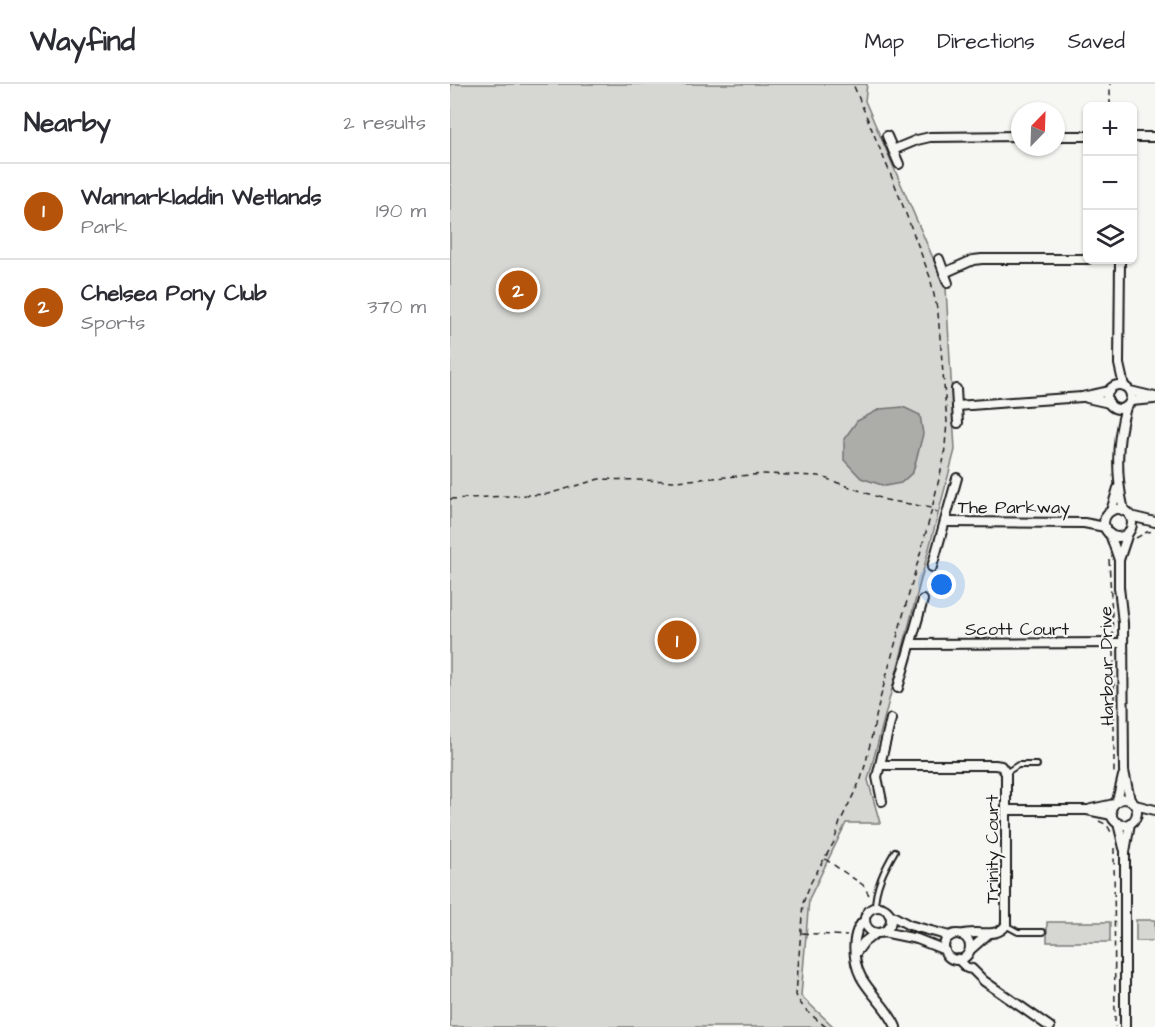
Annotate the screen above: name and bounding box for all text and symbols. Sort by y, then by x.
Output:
text: Wayfind [30,22,135,61]
text: Map [864,27,904,56]
text: Directions [937,27,1035,56]
text: Saved [1068,27,1125,56]
north arrow [1011,102,1065,156]
map controls [1083,102,1137,264]
button: + [1083,102,1137,156]
text: Nearby [24,105,111,141]
text: 2 results [343,109,426,137]
button: − [1083,156,1137,210]
text: Wannarkladdin Wetlands [81,182,322,213]
text: 1 [42,197,45,225]
text: 190 m [376,197,426,225]
button: layers [1083,210,1137,264]
text: Park [81,213,127,241]
pin: 2 [498,268,538,312]
text: Chelsea Pony Club [81,278,267,309]
text: 2 [38,293,49,321]
text: 370 m [367,293,426,321]
text: Sports [81,309,145,337]
street label: The Parkway [958,495,1070,521]
your location [927,570,956,599]
street label: Harbour Drive [1093,606,1121,726]
street label: Scott Court [965,617,1070,642]
pin: 1 [658,618,696,662]
street label: Trinity Court [980,794,1006,904]

